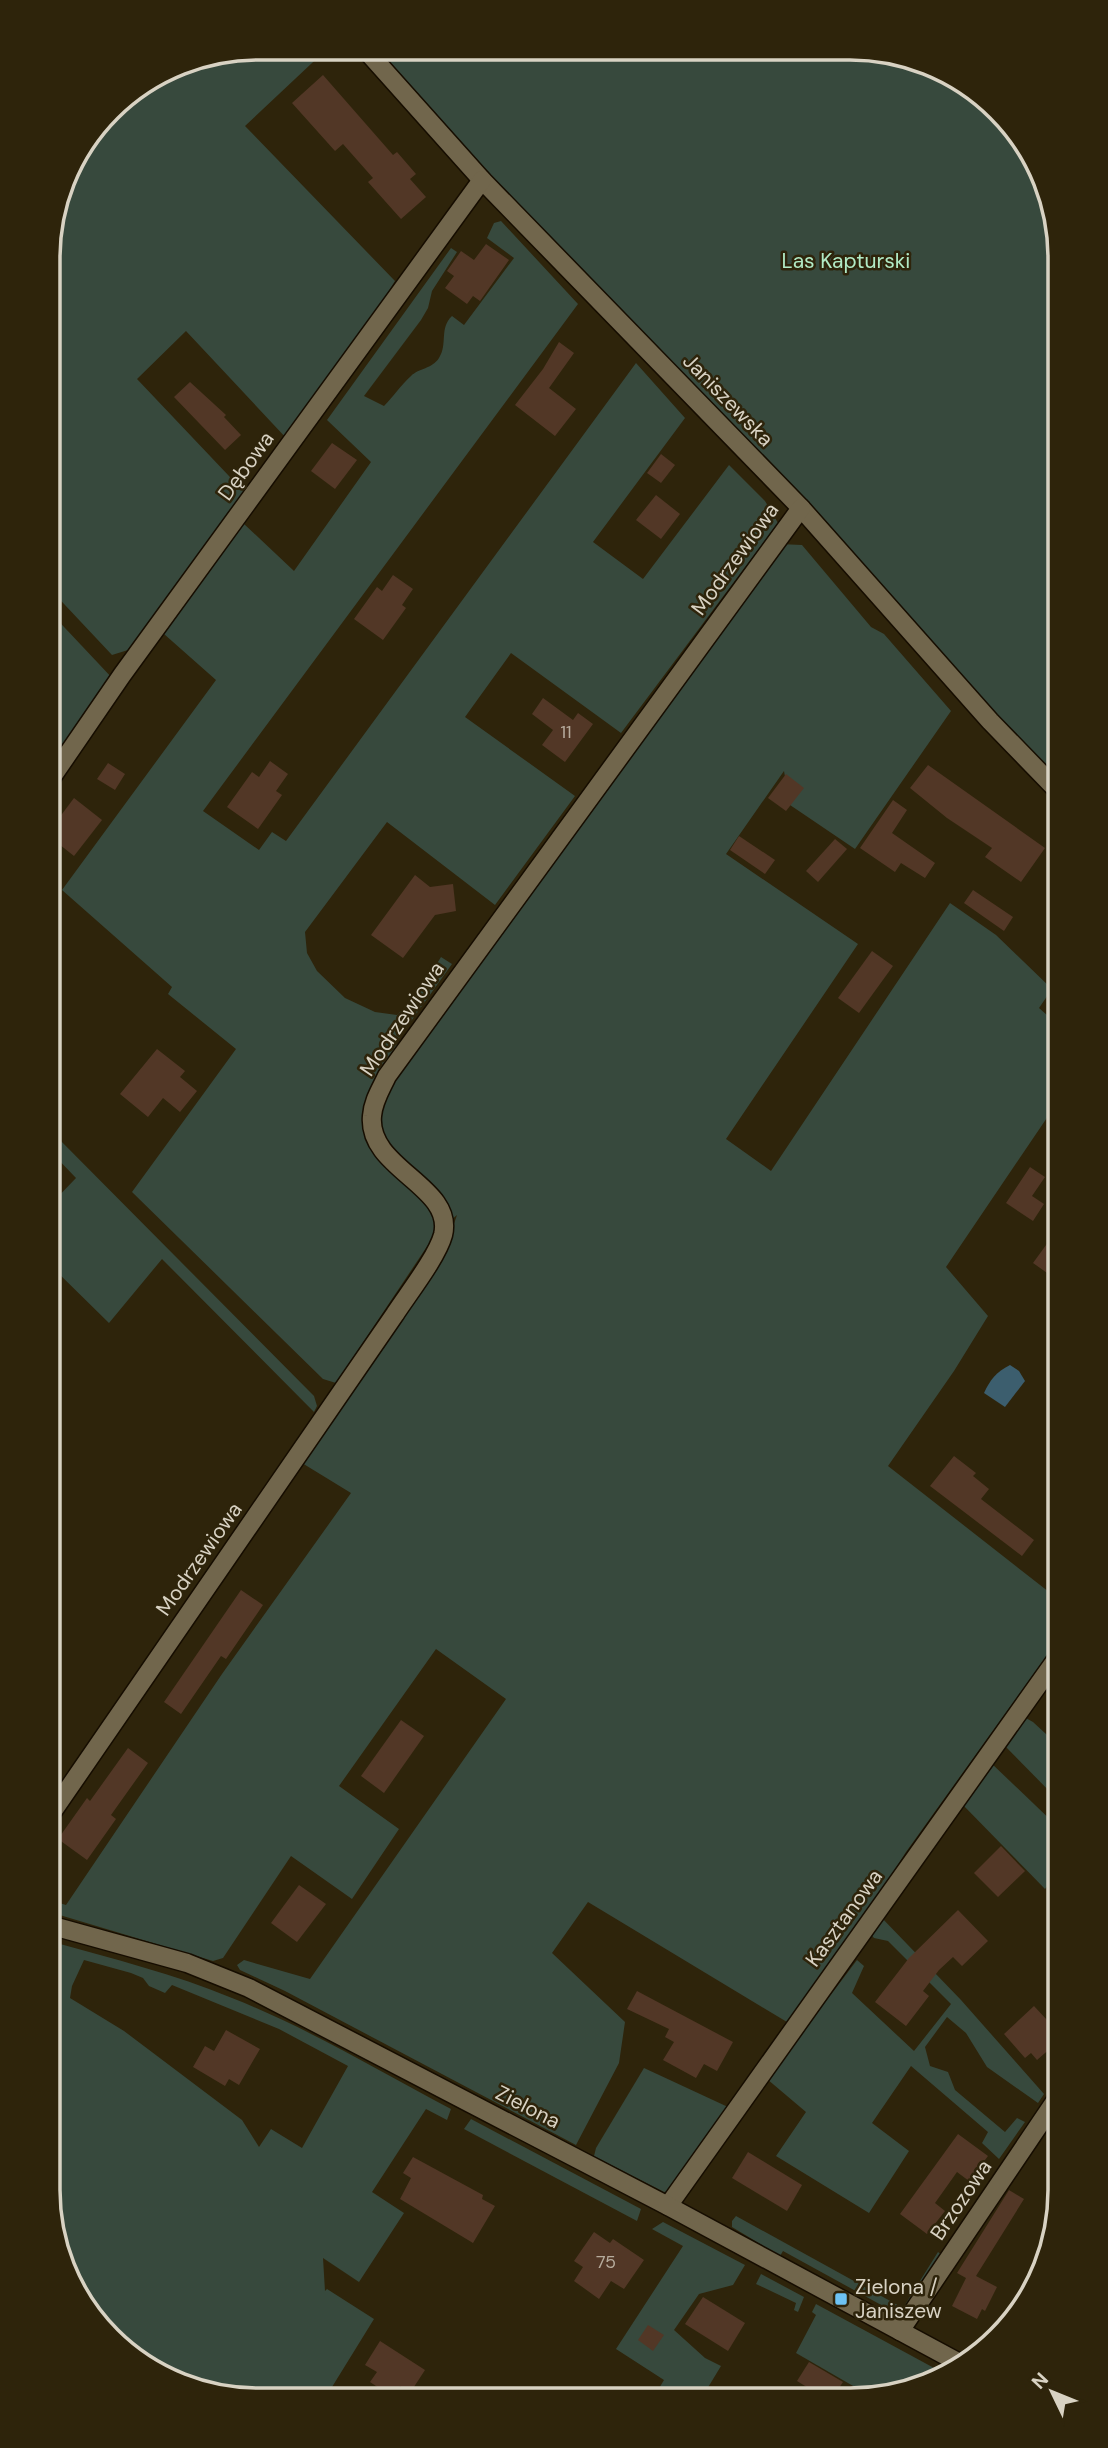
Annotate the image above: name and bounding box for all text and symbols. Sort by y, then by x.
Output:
park label: Las Kapturski [782,247,910,275]
street label: Janiszewska [677,347,779,453]
street label: Dębowa [212,426,280,506]
street label: Modrzewiowa [685,497,785,621]
house number: 11 [560,720,572,744]
street label: Modrzewiowa [353,956,451,1082]
street label: Modrzewiowa [150,1497,248,1621]
street label: Kasztanowa [799,1864,889,1972]
street label: Zielona [491,2079,565,2135]
street label: Brzozowa [924,2154,998,2246]
house number: 75 [596,2250,616,2274]
place label: Zielona / Janiszew [855,2273,942,2325]
marker: Zielona / Janiszew [833,2291,849,2307]
north arrow [1017,2357,1087,2427]
text: N [1026,2367,1054,2394]

